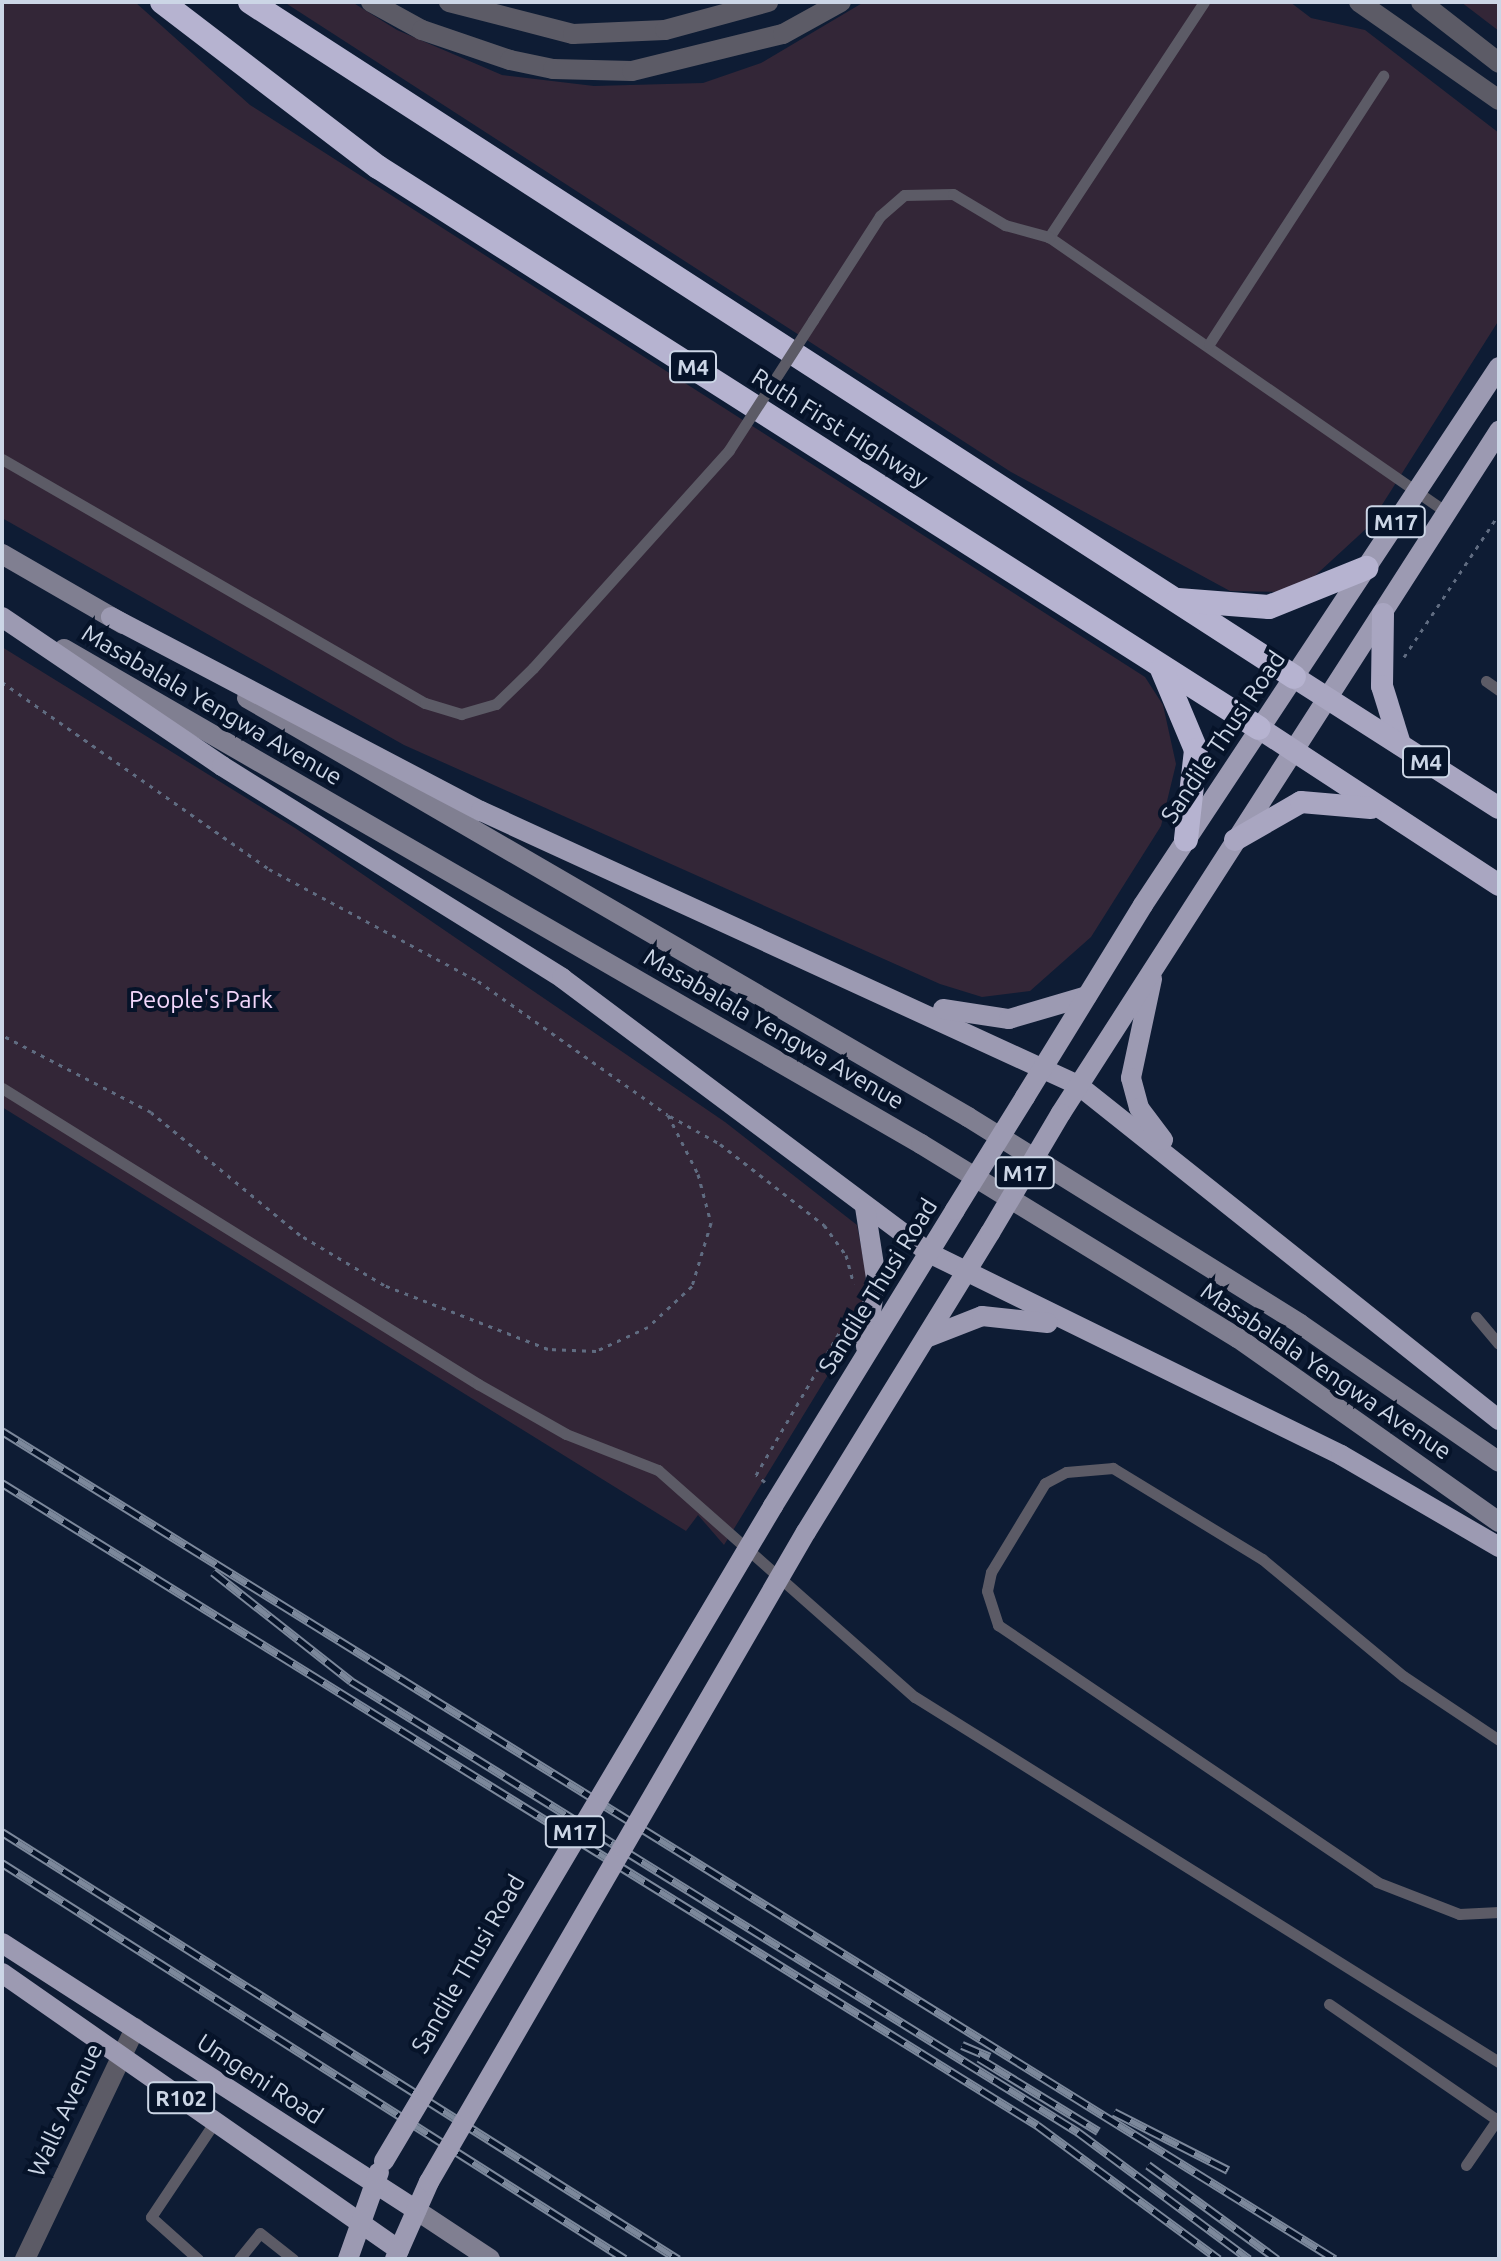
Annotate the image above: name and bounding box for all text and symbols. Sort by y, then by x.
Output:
road number: M4 [669,349,717,385]
street label: Ruth First Highway [746,362,934,494]
road number: M17 [1364,504,1428,540]
street label: Masabalala Yengwa Avenue [77,619,347,791]
street label: Sandile Thusi Road [1155,645,1291,829]
road number: M4 [1402,744,1450,780]
street label: Masabalala Yengwa Avenue [639,943,909,1115]
park label: People's Park [129,986,273,1014]
road number: M17 [993,1155,1057,1191]
street label: Sandile Thusi Road [812,1193,944,1379]
street label: Masabalala Yengwa Avenue [1195,1276,1457,1466]
road number: M17 [543,1814,607,1850]
street label: Sandile Thusi Road [405,1870,531,2058]
street label: Umgeni Road [192,2028,328,2130]
street label: Walls Avenue [22,2039,108,2181]
road number: R102 [147,2080,215,2116]

